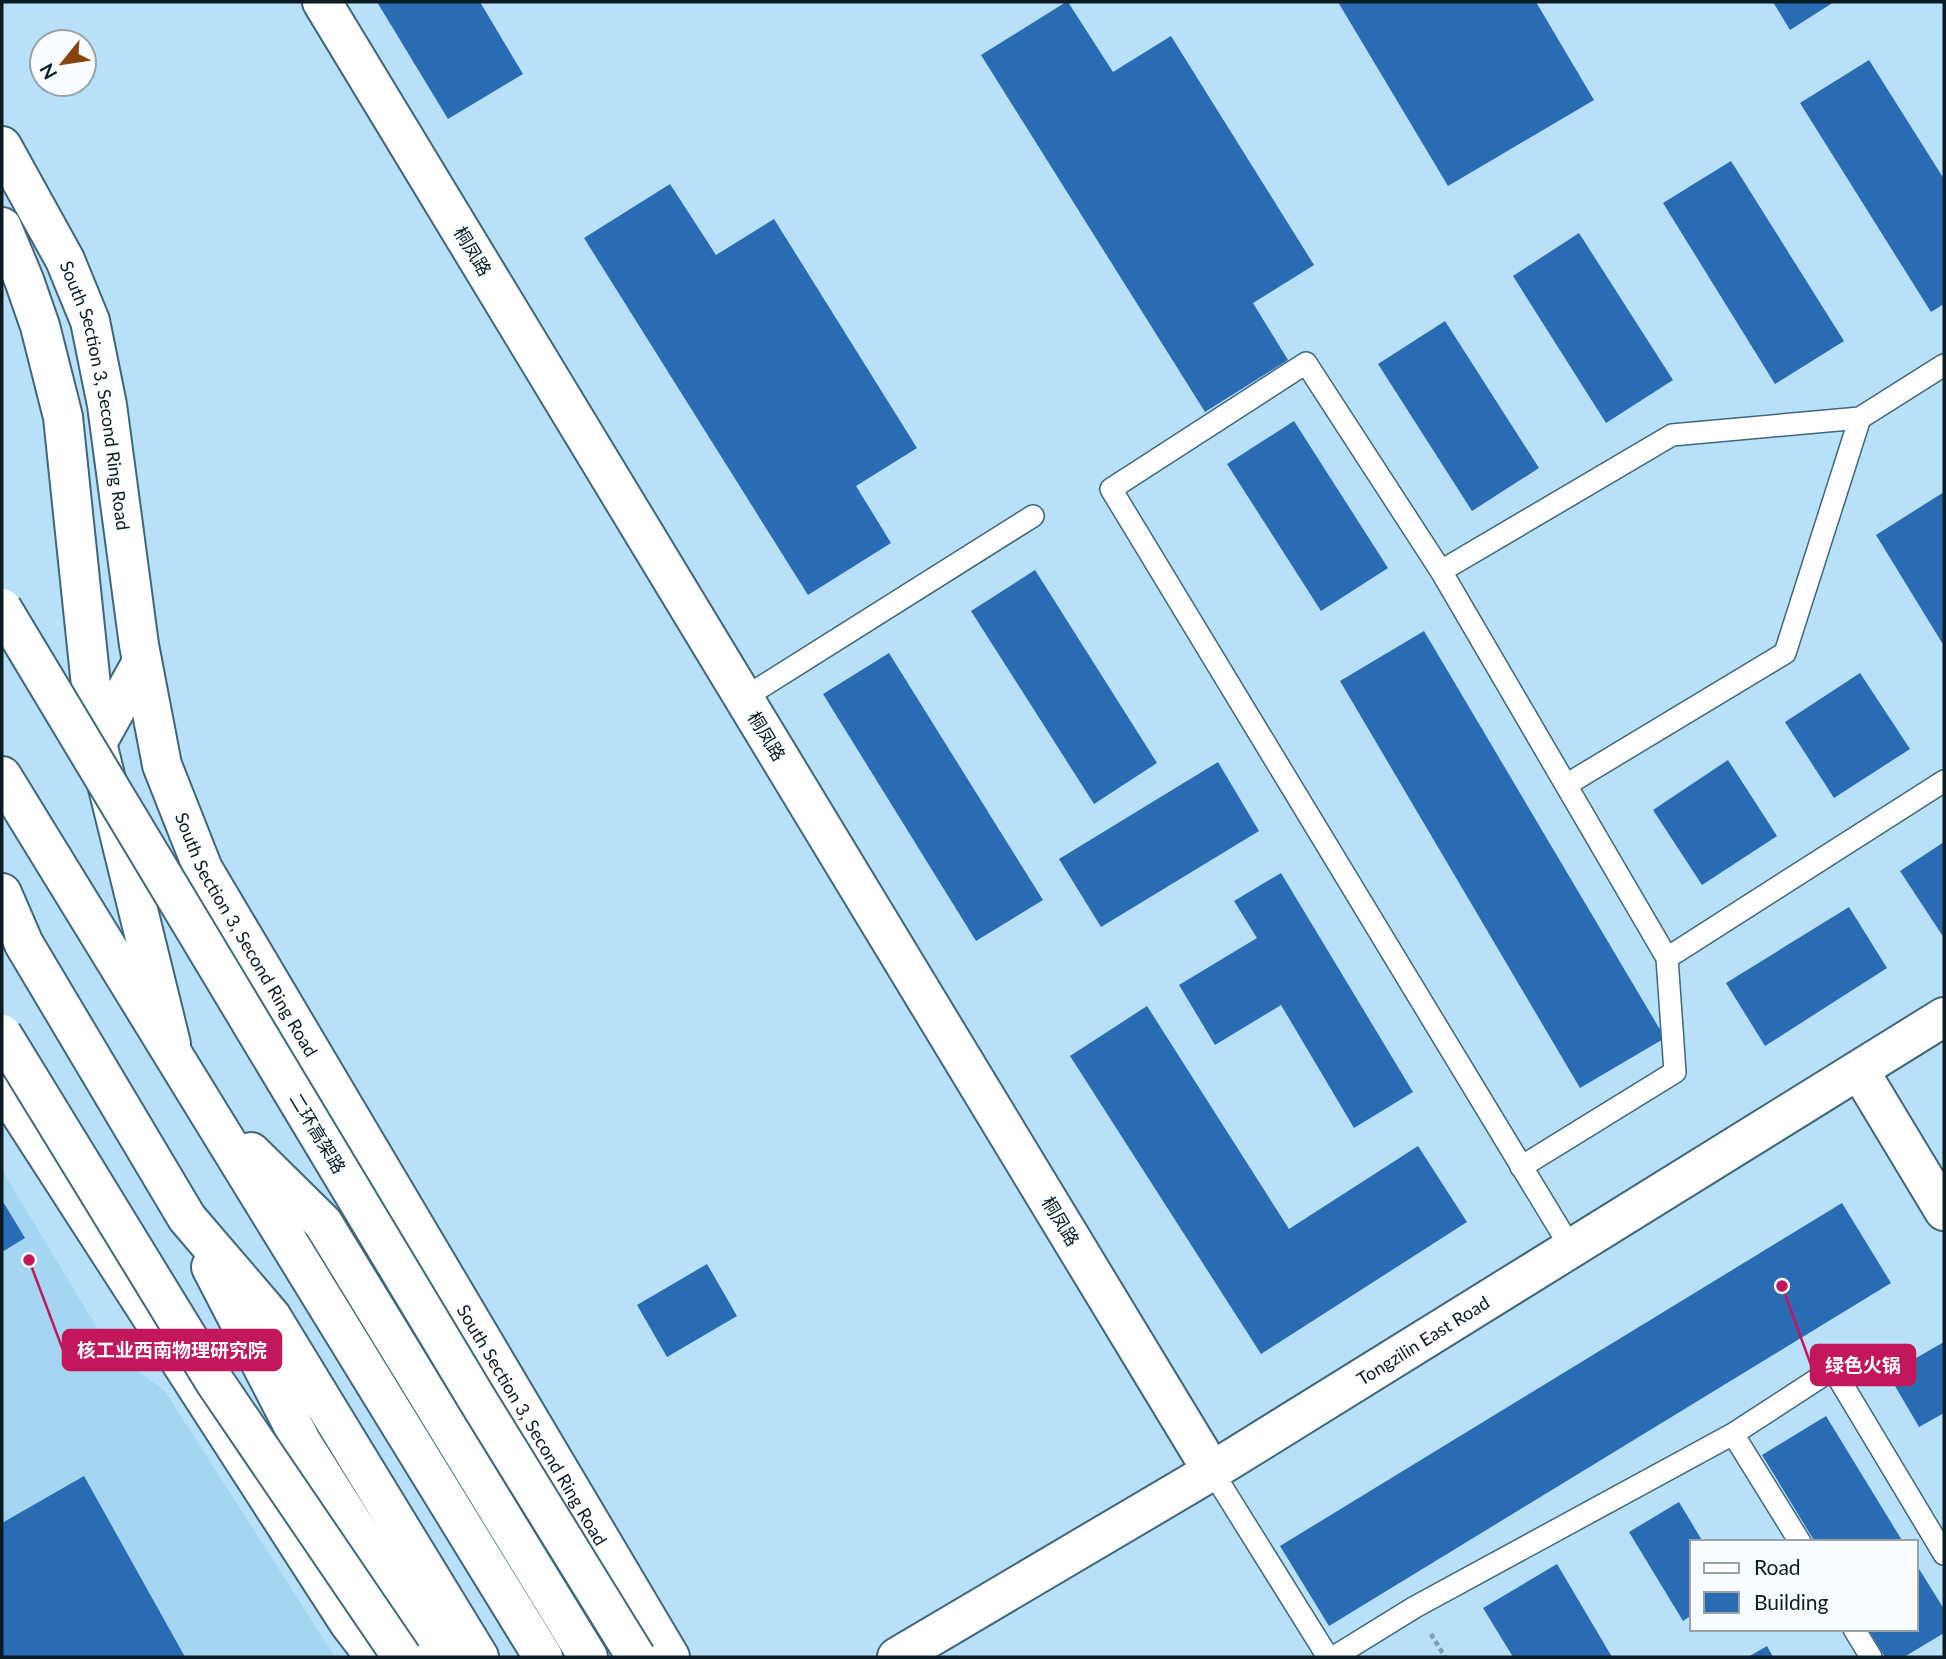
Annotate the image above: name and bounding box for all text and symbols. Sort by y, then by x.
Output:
north arrow [28,28,98,98]
text: N [34,60,61,84]
street label: 桐凤路 [450,222,496,280]
street label: South Section 3, Second Ring Road [55,257,135,532]
street label: 桐凤路 [744,707,790,765]
street label: South Section 3, Second Ring Road [171,809,323,1061]
street label: 二环高架路 [285,1089,351,1177]
street label: 桐凤路 [1038,1192,1084,1250]
street label: Tongzilin East Road [1353,1291,1493,1390]
street label: South Section 3, Second Ring Road [452,1300,612,1549]
callout: 核工业西南物理研究院 [63,1330,281,1370]
text: 核工业西南物理研究院 [77,1338,267,1361]
callout: 绿色火锅 [1811,1345,1915,1385]
text: 绿色火锅 [1825,1353,1901,1376]
legend [1690,1540,1918,1631]
text: Road [1754,1554,1801,1579]
text: Building [1754,1589,1829,1614]

